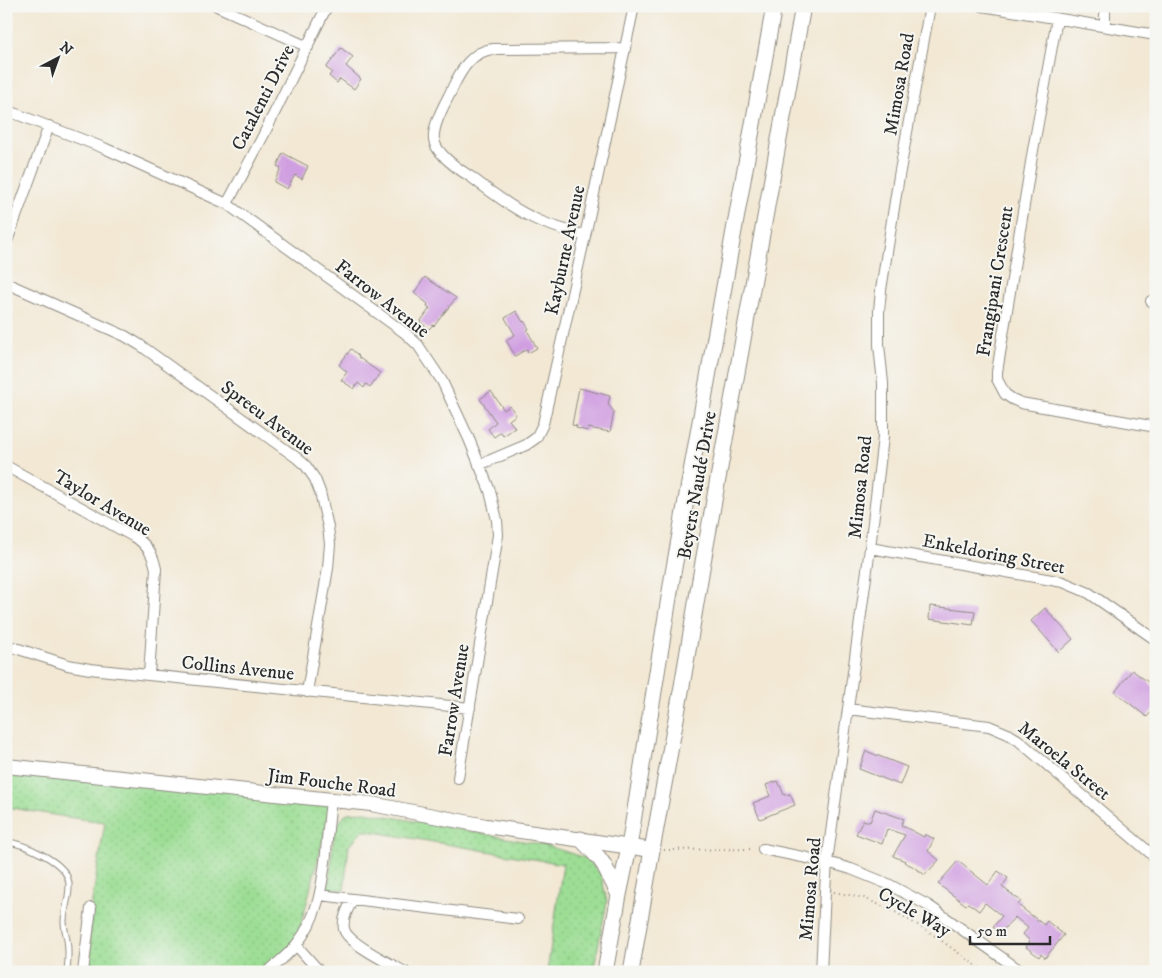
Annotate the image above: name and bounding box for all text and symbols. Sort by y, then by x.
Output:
street label: Mimosa Road [879,31,920,137]
north arrow [32,32,82,82]
text: N [56,38,76,60]
street label: Catalenti Drive [227,41,300,154]
street label: Kayburne Avenue [540,183,590,317]
street label: Frangipani Crescent [972,204,1019,358]
street label: Farrow Avenue [330,255,434,343]
street label: Spreeu Avenue [216,376,318,461]
street label: Beyers Naudé Drive [673,409,722,561]
street label: Mimosa Road [844,434,877,540]
street label: Taylor Avenue [49,465,155,542]
street label: Enkeldoring Street [920,529,1067,580]
street label: Farrow Avenue [434,642,475,758]
street label: Collins Avenue [180,651,295,686]
street label: Maroela Street [1013,717,1115,805]
street label: Jim Fouche Road [264,764,398,803]
street label: Mimosa Road [795,836,827,942]
street label: Cycle Way [874,882,956,943]
scale bar [970,913,1050,945]
text: 50 m [977,922,1007,941]

